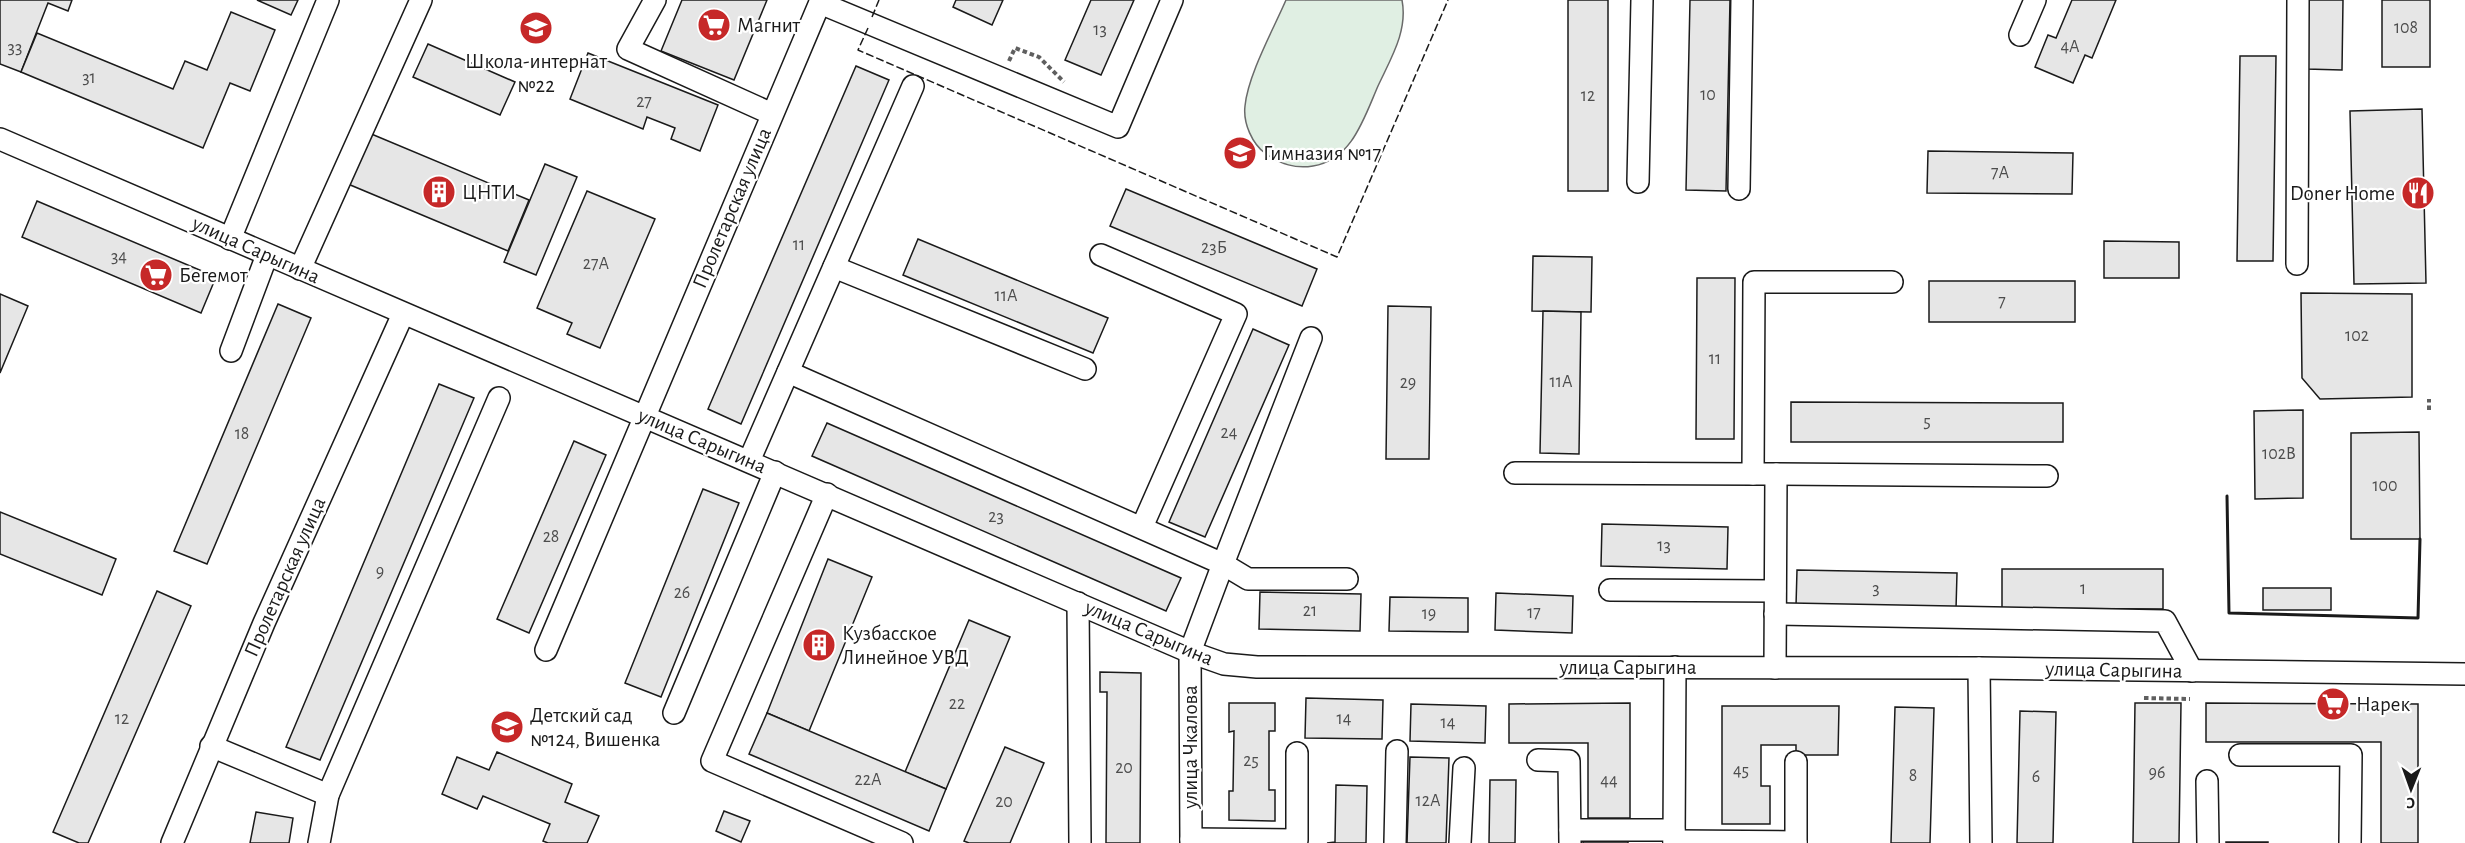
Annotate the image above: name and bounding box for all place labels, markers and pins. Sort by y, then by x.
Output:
supermarket icon: Магнит [696,7,732,43]
school or university icon: Школа-интернат №22 [518,10,554,46]
place label: Магнит [737,15,801,36]
place label: Школа-интернат №22 [465,51,607,96]
school or university icon: Гимназия №17 [1222,135,1258,171]
place label: Гимназия №17 [1263,143,1382,164]
building icon: ЦНТИ [421,174,457,210]
restaurant icon: Doner Home [2400,175,2436,211]
place label: ЦНТИ [462,182,516,203]
place label: Doner Home [2290,183,2395,204]
supermarket icon: Бегемот [138,257,174,293]
place label: Бегемот [179,265,248,286]
place label: Кузбасское Линейное УВД [842,623,969,668]
building icon: Кузбасское Линейное УВД [801,627,837,663]
supermarket icon: Нарек [2315,686,2351,722]
place label: Нарек [2356,694,2410,715]
place label: Детский сад №124, Вишенка [530,705,661,750]
school or university icon: Детский сад №124, Вишенка [489,709,525,745]

